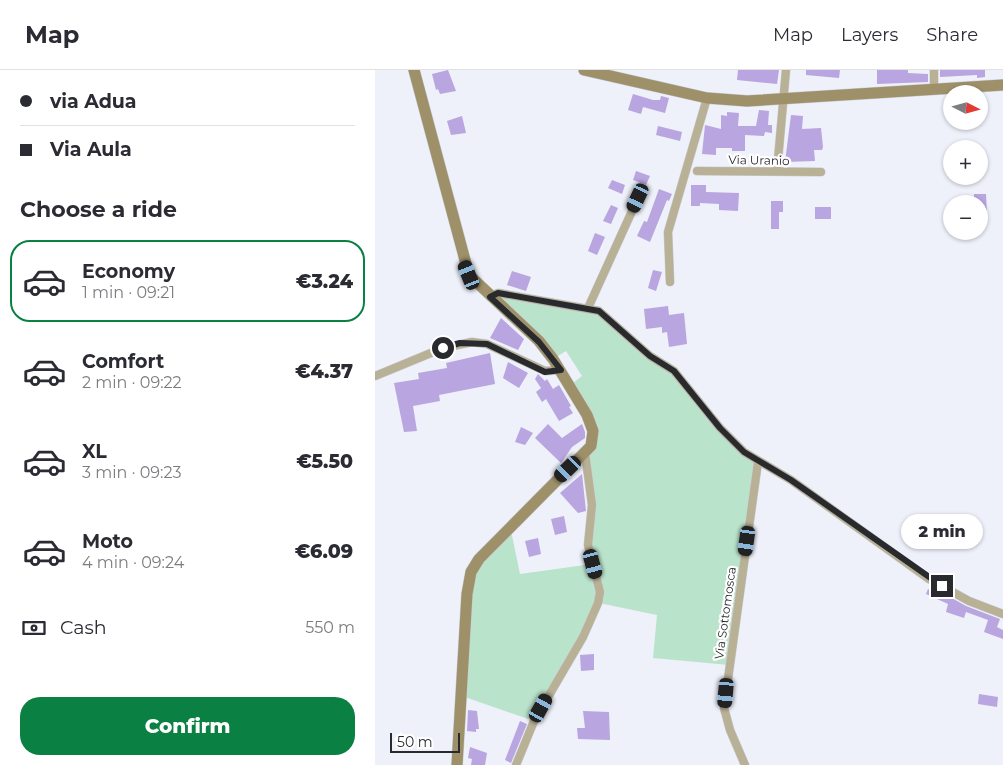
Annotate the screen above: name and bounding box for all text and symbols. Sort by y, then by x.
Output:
text: Map [25,20,79,49]
text: Map [773,24,813,46]
text: Layers [841,24,898,46]
text: Share [926,24,978,46]
north arrow [943,85,987,130]
map controls [943,85,988,240]
text: via Adua [50,90,137,113]
text: Via Aula [50,138,132,161]
button: + [943,140,988,185]
street label: Via Uranio [728,152,790,168]
car [624,181,651,215]
button: − [943,195,988,240]
text: Choose a ride [20,196,177,223]
car [456,258,481,292]
icon: car [22,259,67,304]
text: Economy [82,260,175,283]
text: €3.24 [296,270,353,293]
text: 1 min · 09:21 [82,283,175,302]
route start [432,337,454,359]
icon: car [22,349,67,394]
text: Comfort [82,350,164,373]
text: €4.37 [295,360,353,383]
text: 2 min · 09:22 [82,373,182,392]
icon: car [22,439,67,484]
text: XL [82,440,107,463]
text: €5.50 [296,450,353,473]
car [552,453,584,485]
text: 3 min · 09:23 [82,463,182,482]
callout: 2 min [901,514,983,548]
text: 2 min [918,522,966,541]
car [737,525,756,557]
icon: car [22,529,67,574]
text: Moto [82,530,133,553]
text: €6.09 [295,540,353,563]
car [581,548,604,580]
text: 4 min · 09:24 [82,553,184,572]
street label: Via Sottomosca [711,566,739,660]
route end [931,575,953,597]
icon: cash [20,614,48,642]
text: Cash [60,616,107,639]
text: 550 m [305,618,355,637]
car [717,677,734,709]
car [527,691,554,725]
button: Confirm [20,697,355,755]
scale bar [390,730,460,753]
text: 50 m [397,733,433,751]

